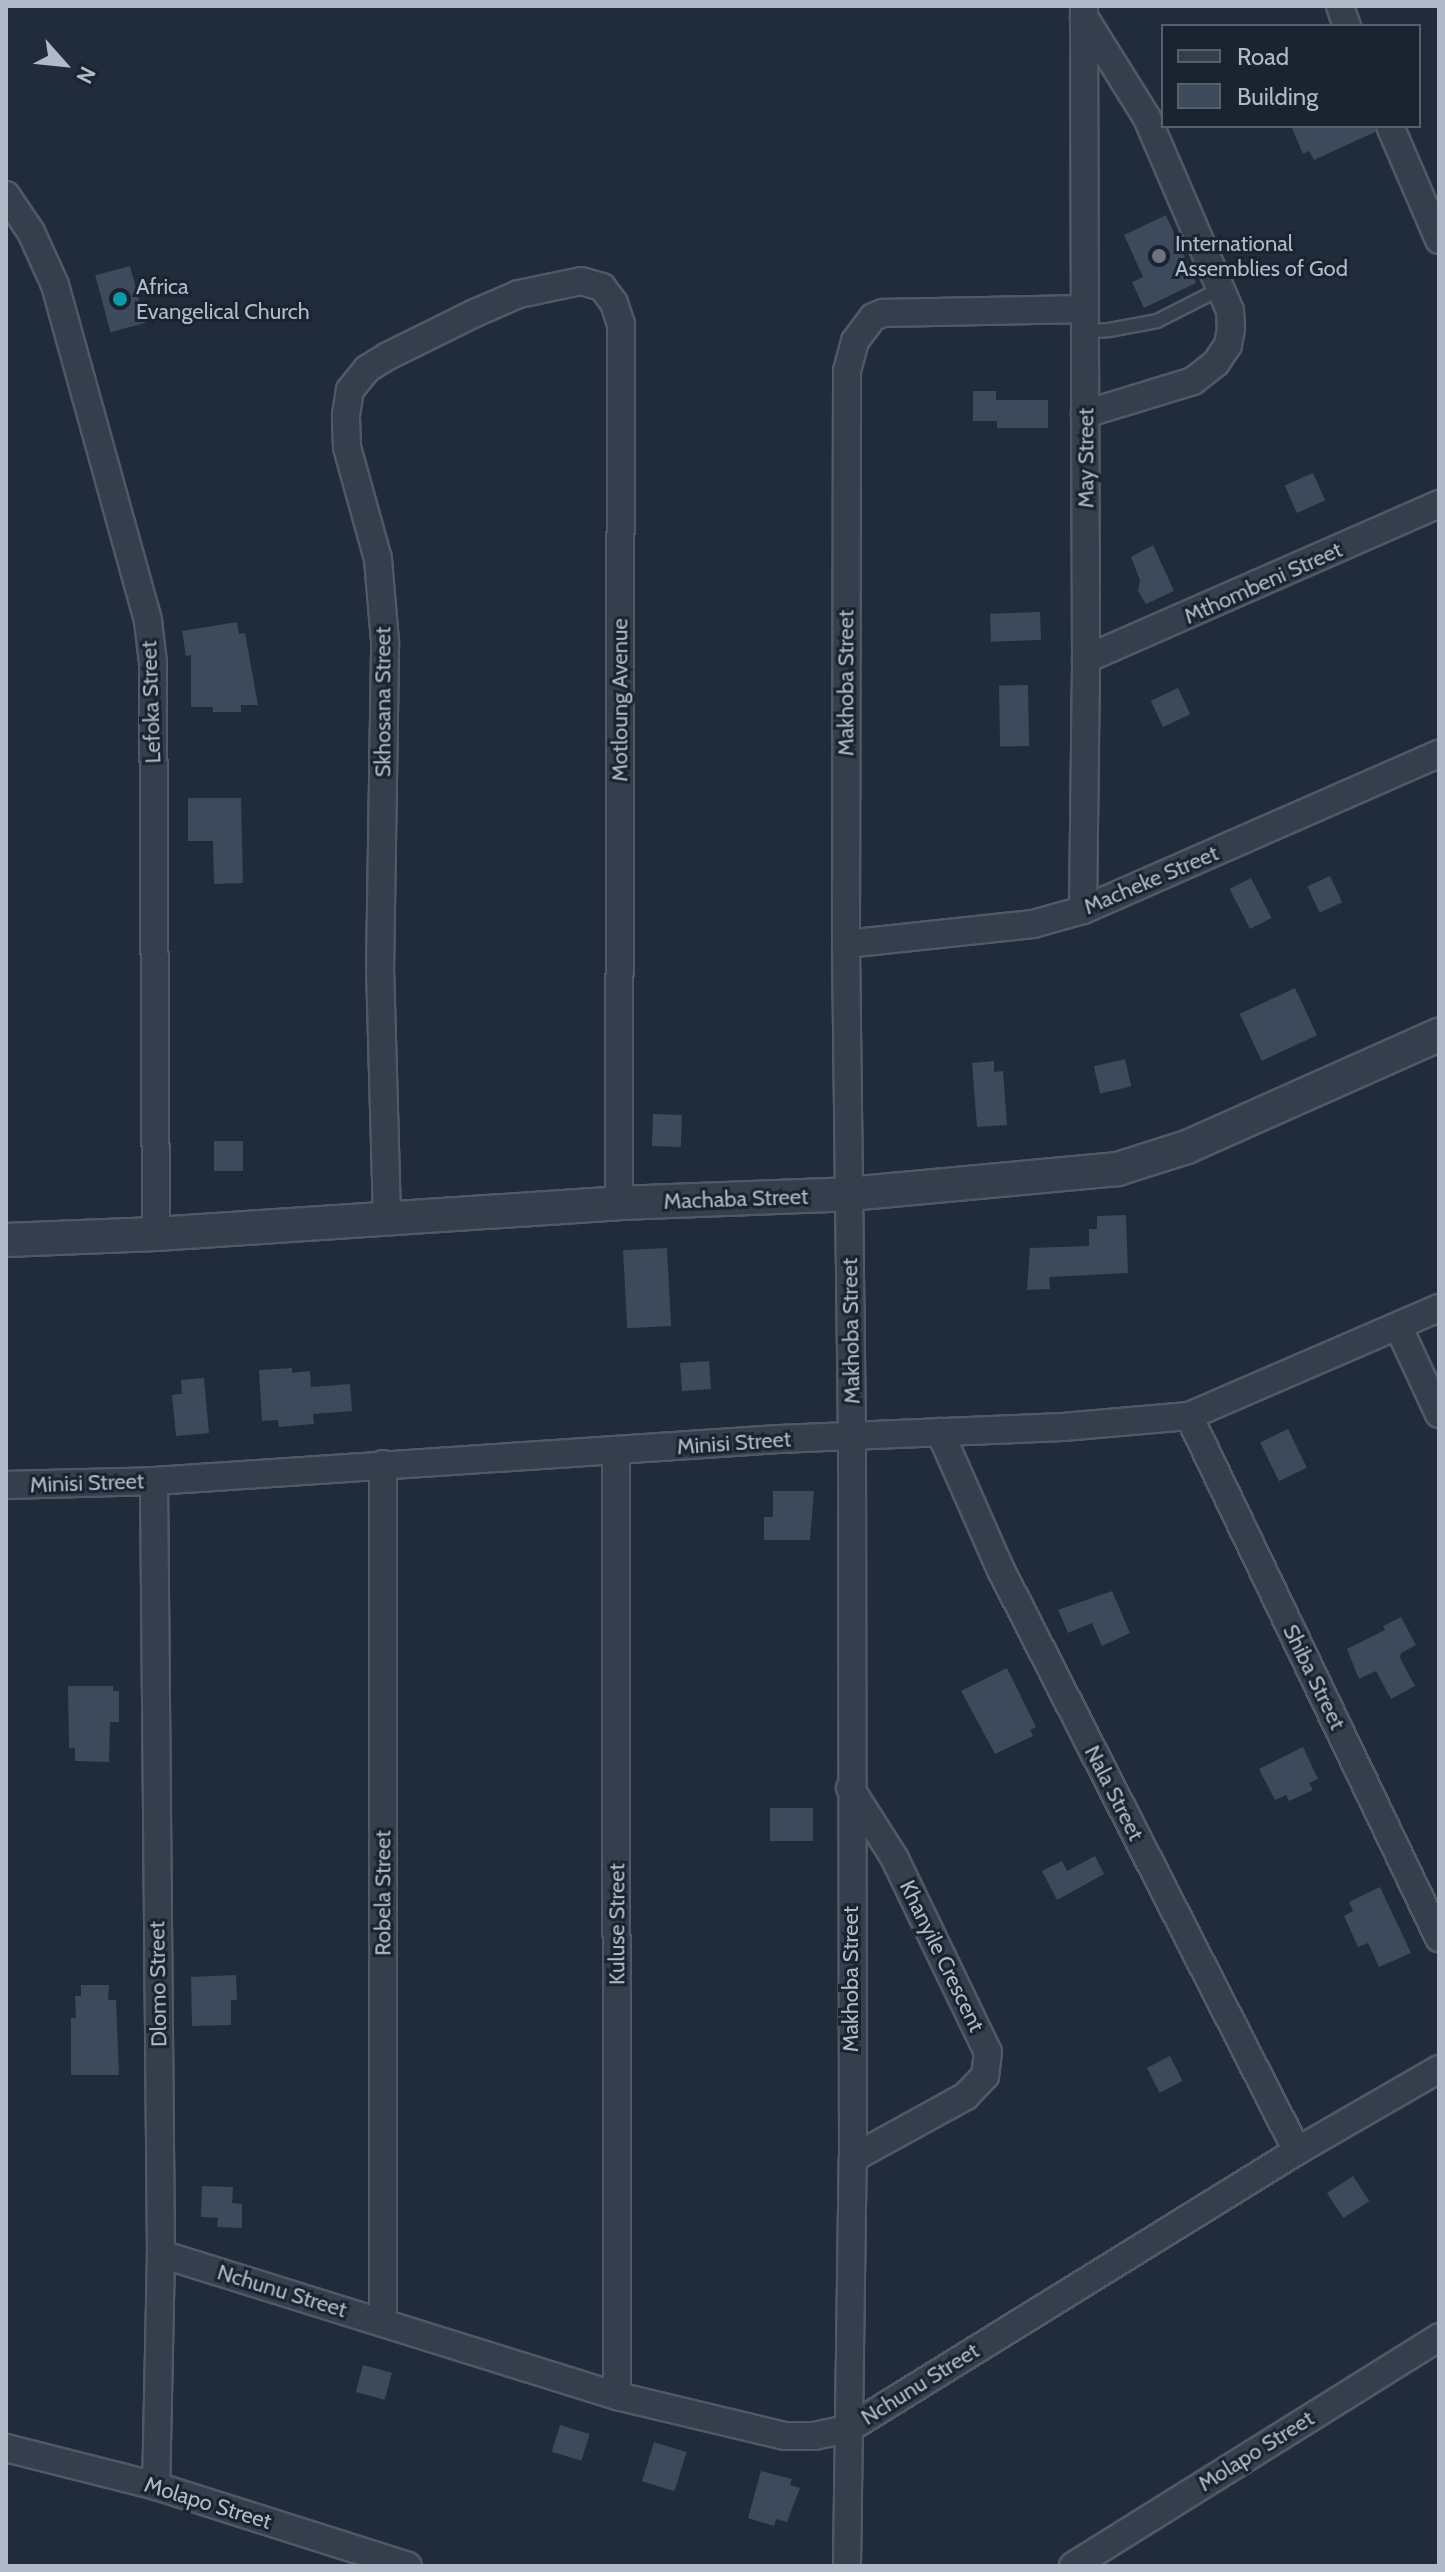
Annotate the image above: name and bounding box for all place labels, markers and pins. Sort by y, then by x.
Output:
place label: International Assemblies of God [1175,230,1348,282]
marker: International Assemblies of God [1150,247,1168,265]
place label: Africa Evangelical Church [136,273,310,324]
marker: Africa Evangelical Church [111,290,129,308]

